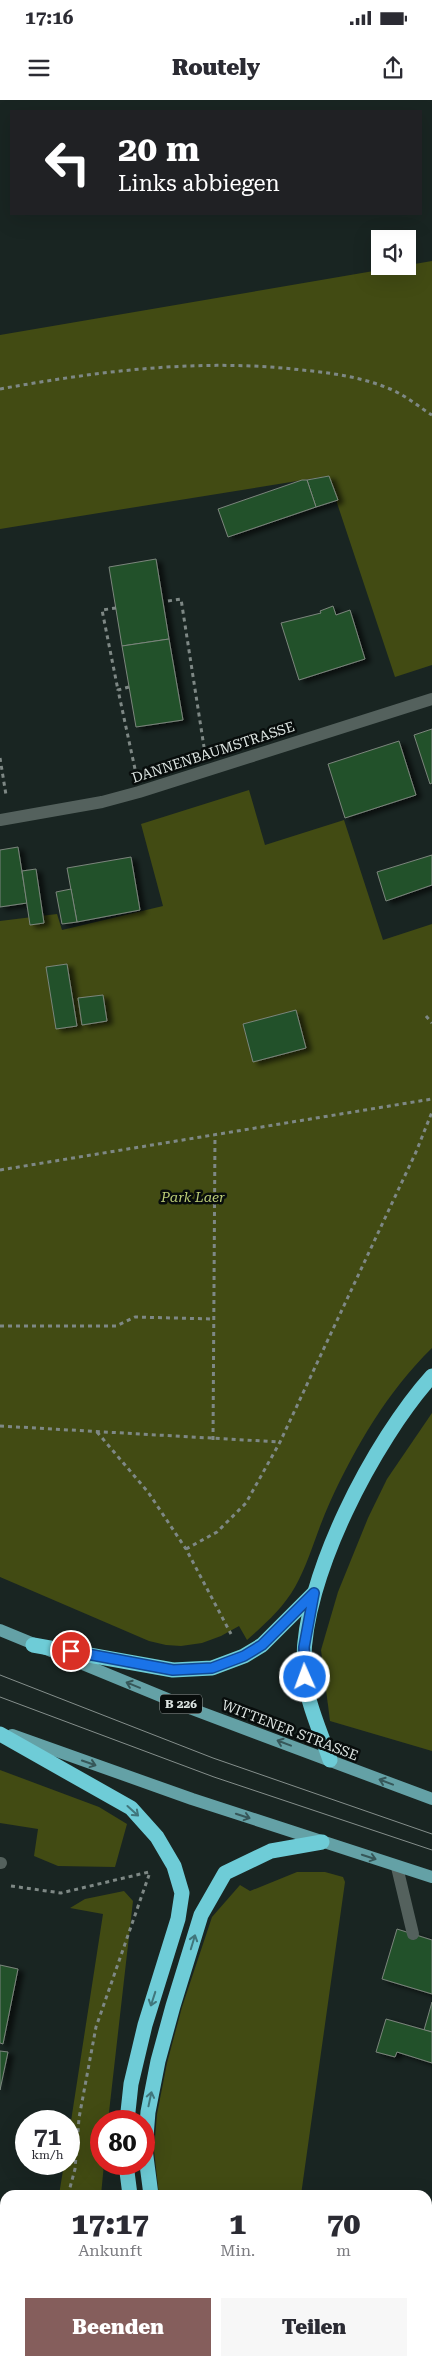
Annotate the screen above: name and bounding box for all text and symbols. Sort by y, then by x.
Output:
text: 17:16 [25,6,74,29]
icon: menu [25,54,53,82]
icon: share [379,54,407,82]
text: Routely [172,55,260,80]
text: 20 m [118,129,200,170]
icon: left [35,130,100,195]
text: Links abbiegen [118,171,280,196]
map controls [371,230,416,275]
button: sound [371,230,416,275]
street label: DANNENBAUMSTRASSE [130,718,296,786]
park label: Park Laer [160,1189,225,1205]
pin [50,1630,92,1672]
icon: arrive [57,1637,85,1665]
position arrow [278,1650,330,1702]
one-way arrow [125,1679,140,1688]
road number: B 226 [160,1695,202,1714]
street label: WITTENER STRASSE [220,1697,360,1763]
one-way arrow [277,1738,292,1747]
one-way arrow [81,1759,97,1768]
one-way arrow [379,1777,395,1786]
one-way arrow [126,1805,139,1816]
one-way arrow [235,1811,251,1821]
one-way arrow [360,1853,376,1863]
one-way arrow [188,1934,198,1950]
one-way arrow [148,1990,157,2006]
one-way arrow [146,2091,156,2107]
speed limit sign: 80 [90,2110,155,2175]
text: 71 [33,2122,62,2151]
text: km/h [31,2148,64,2162]
text: 17:17 [72,2206,149,2241]
text: 1 [229,2206,246,2241]
text: 70 [327,2206,360,2241]
text: Ankunft [78,2241,142,2260]
text: Min. [220,2241,255,2260]
text: m [336,2241,351,2260]
button: Beenden [25,2298,211,2356]
button: Teilen [221,2298,407,2356]

